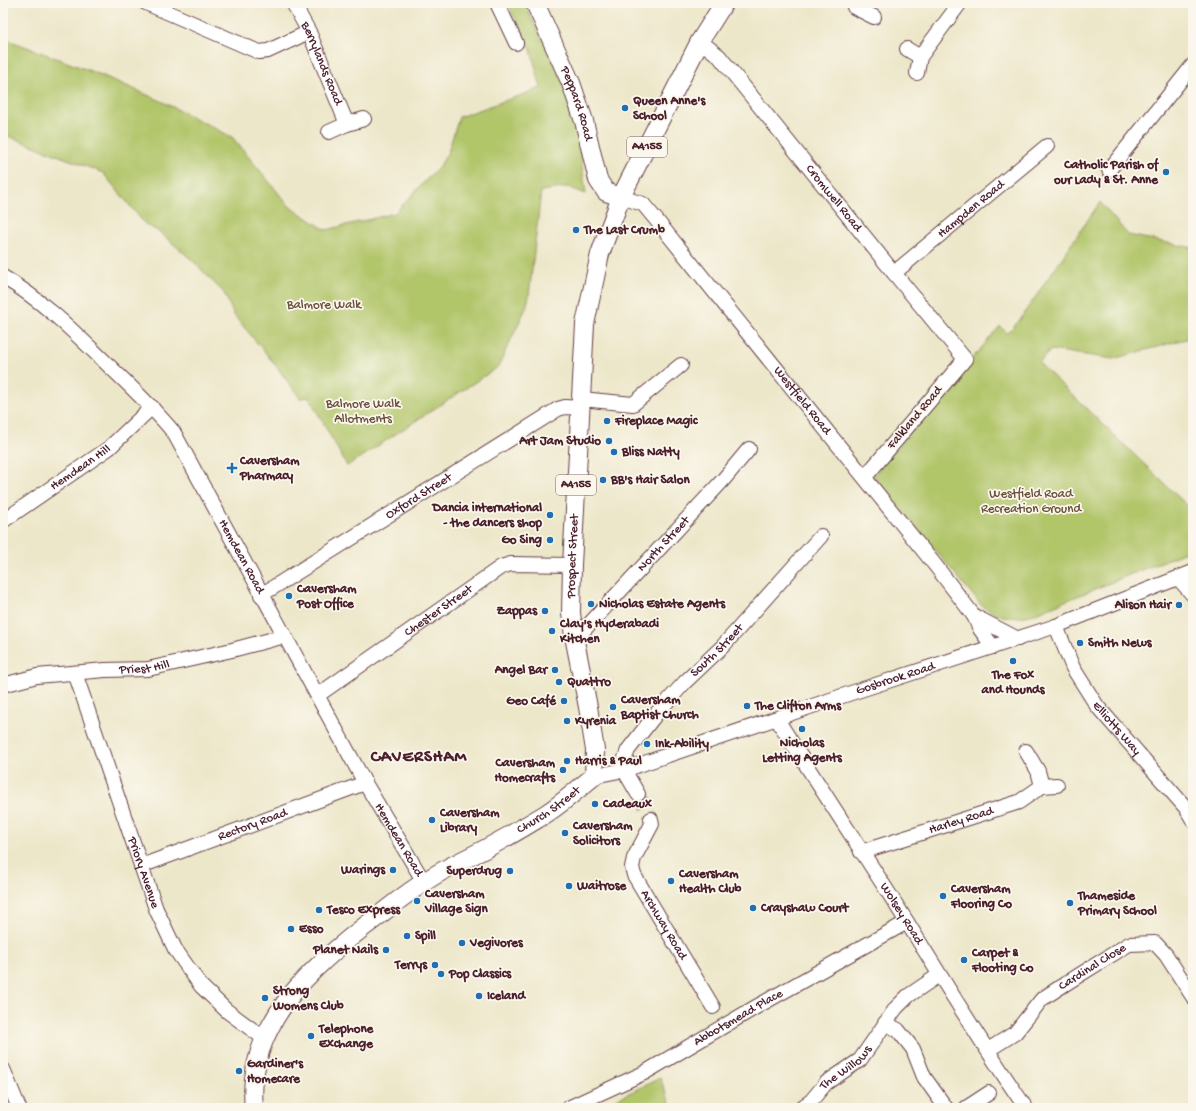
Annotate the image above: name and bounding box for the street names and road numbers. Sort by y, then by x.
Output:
street label: Berrylands Road [297,18,346,109]
street label: Peppard Road [557,63,596,143]
road number: A4155 [627,137,667,157]
street label: Cromwell Road [802,162,866,236]
street label: Hampden Road [934,176,1008,241]
street label: Westfield Road [770,363,835,439]
street label: Falkland Road [884,382,947,453]
street label: Hemdean Hill [47,442,114,494]
street label: Oxford Street [383,469,456,523]
road number: A4155 [556,475,596,495]
street label: Prospect Street [564,512,582,599]
street label: North Street [634,512,694,575]
street label: Hemdean Road [215,517,268,598]
street label: Chester Street [401,581,477,640]
street label: South Street [687,620,748,680]
street label: Priest Hill [118,657,171,677]
street label: Gosbrook Road [854,658,938,698]
street label: Elliotts Way [1089,698,1145,759]
street label: Church Street [514,782,585,837]
street label: Hemdean Road [371,800,427,880]
street label: Harley Road [927,803,997,838]
street label: Rectory Road [216,805,290,844]
street label: Priory Avenue [124,834,163,911]
street label: Wolsey Road [877,880,927,948]
street label: Archway Road [637,887,691,964]
street label: Cardinal Close [1056,940,1129,994]
street label: Abbotsmead Place [691,986,786,1049]
street label: The Willows [816,1042,876,1093]

